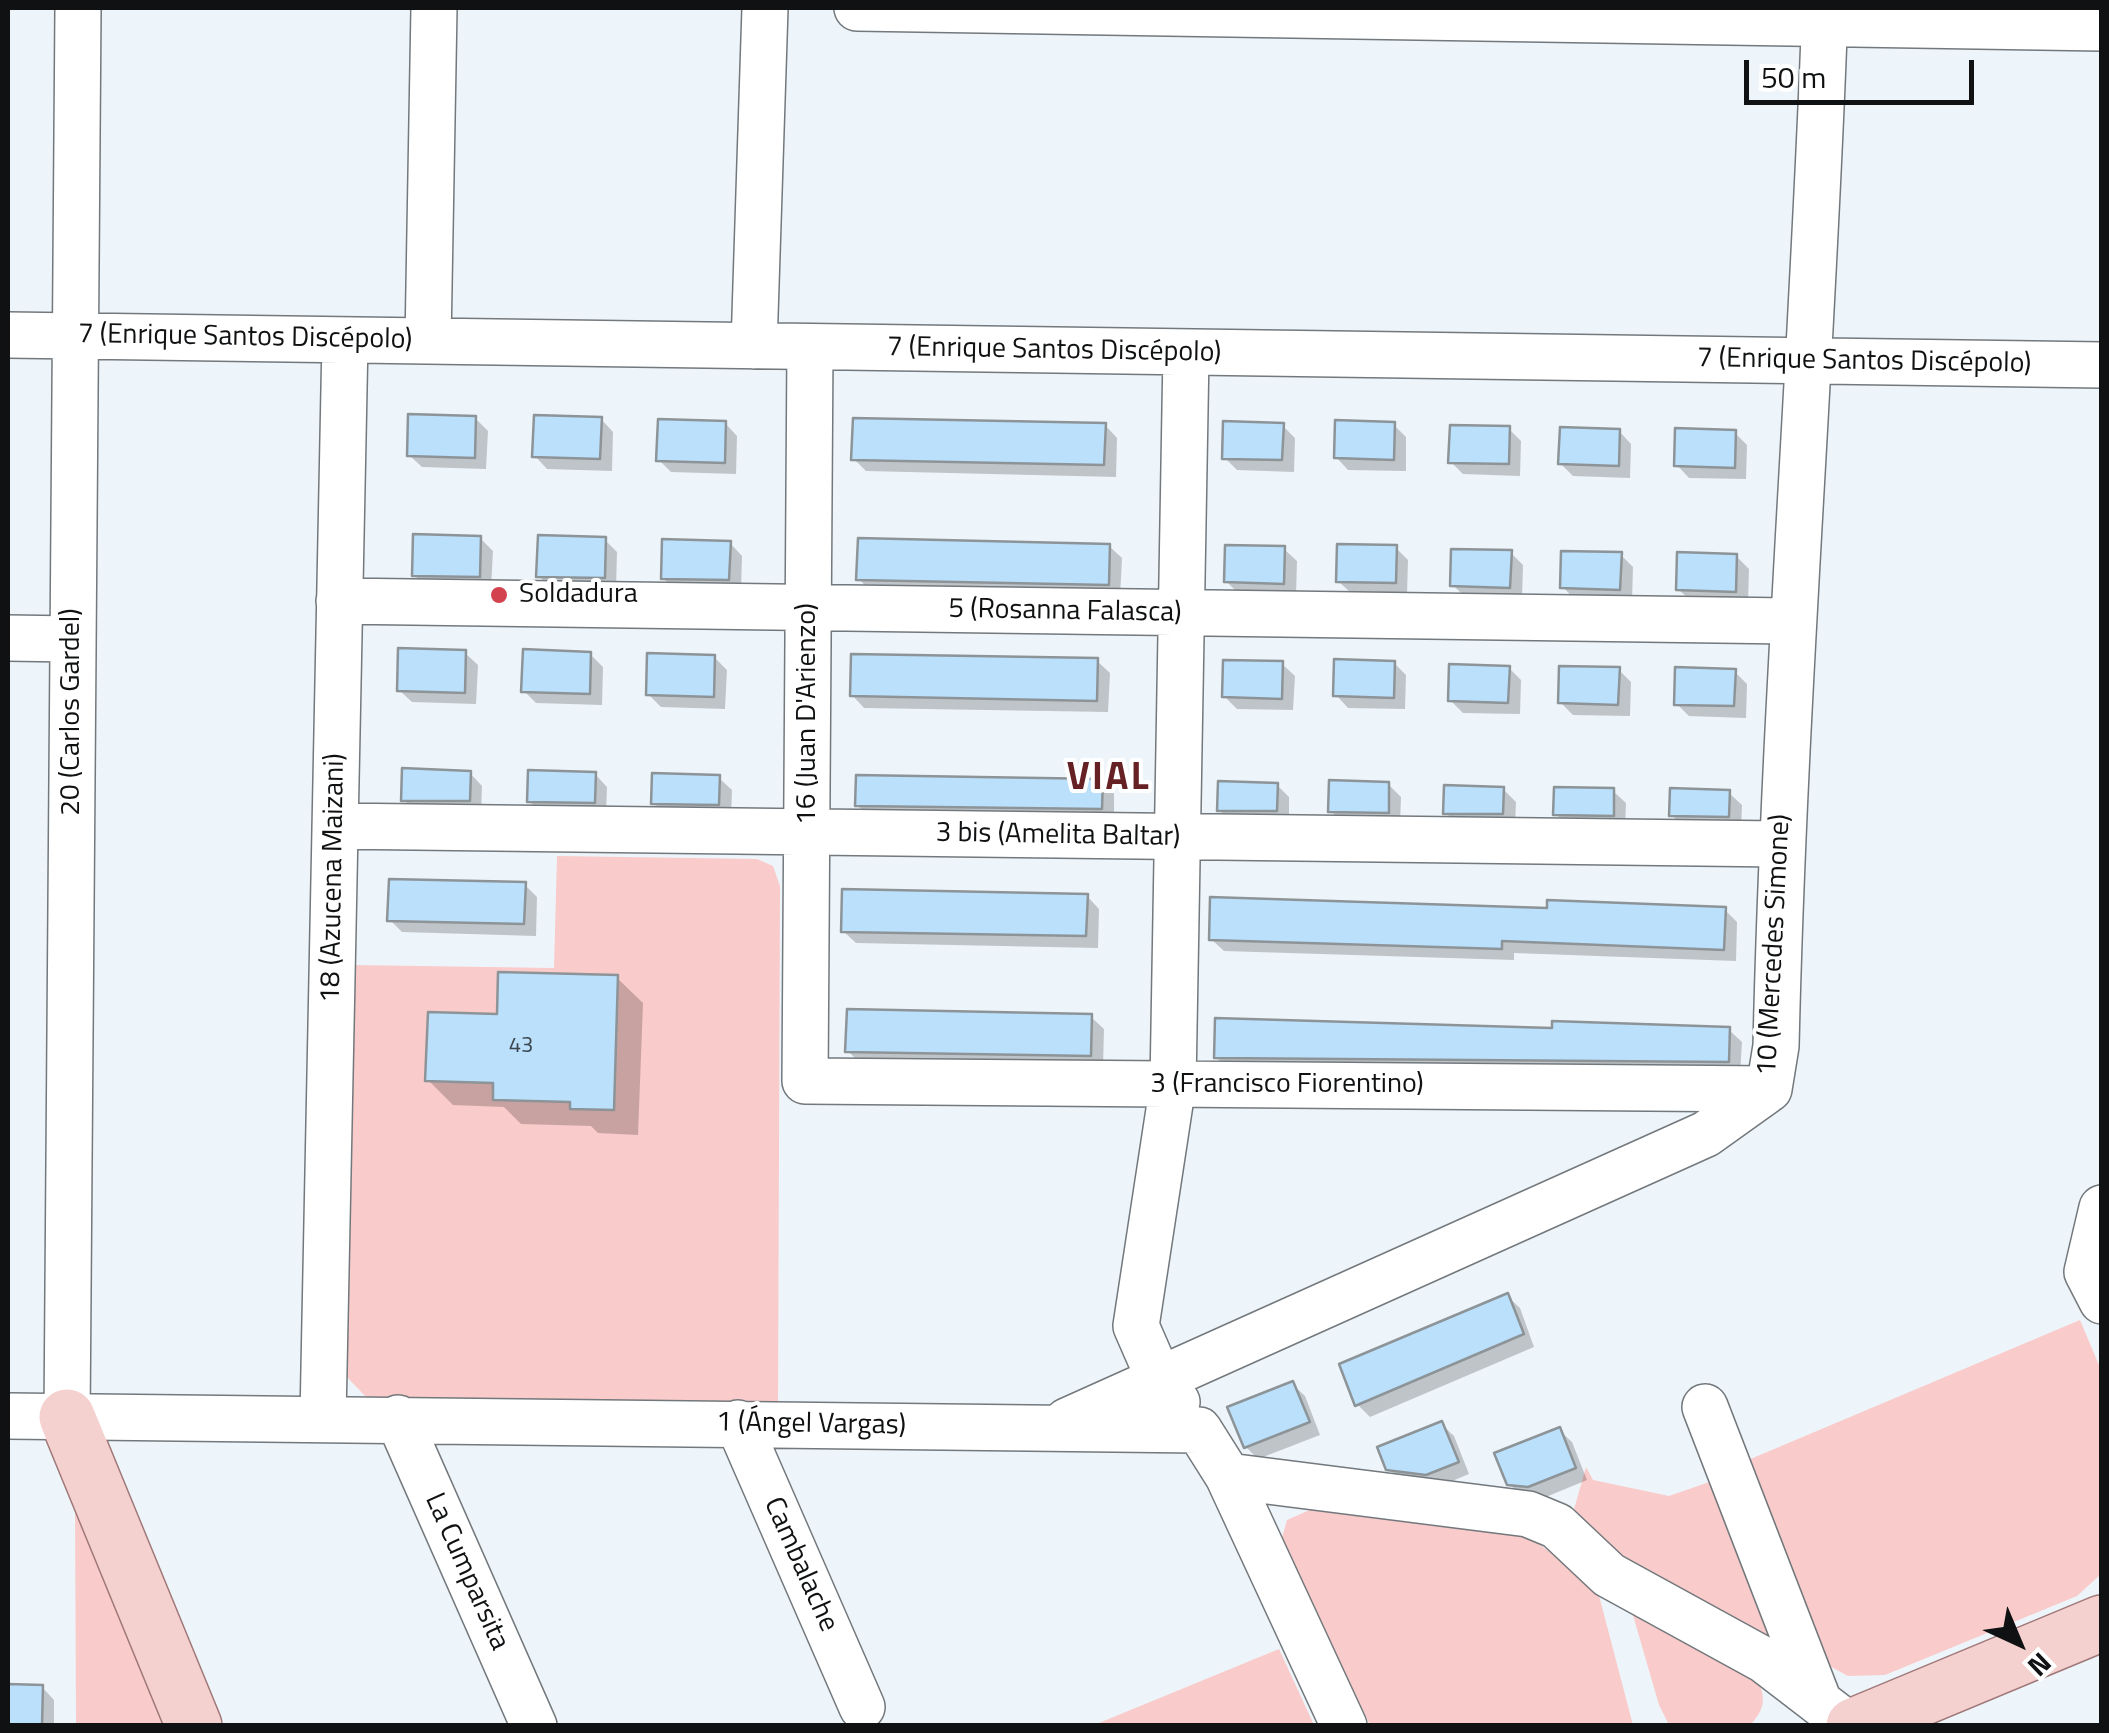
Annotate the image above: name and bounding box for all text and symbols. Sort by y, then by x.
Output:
scale bar [1749,40,1979,102]
text: 50 m [1761,54,1826,100]
street label: 7 (Enrique Santos Discépolo) [77,318,413,358]
street label: 7 (Enrique Santos Discépolo) [886,331,1222,371]
street label: 7 (Enrique Santos Discépolo) [1696,342,2032,382]
place label: Soldadura [519,578,638,612]
marker: Soldadura [488,584,510,606]
street label: 5 (Rosanna Falasca) [948,593,1182,631]
street label: 16 (Juan D'Arienzo) [791,603,825,825]
street label: 20 (Carlos Gardel) [55,608,89,816]
street label: 18 (Azucena Maizani) [315,753,353,1003]
district label: VIAL [1067,757,1151,803]
street label: 10 (Mercedes Simone) [1751,813,1799,1077]
street label: 3 bis (Amelita Baltar) [935,817,1181,855]
house number: 43 [509,1034,533,1060]
street label: 3 (Francisco Fiorentino) [1150,1068,1424,1102]
street label: 1 (Ángel Vargas) [716,1407,906,1443]
street label: La Cumparsita [416,1488,516,1656]
street label: Cambalache [756,1493,844,1637]
north arrow [1969,1593,2069,1693]
text: N [2018,1643,2062,1687]

